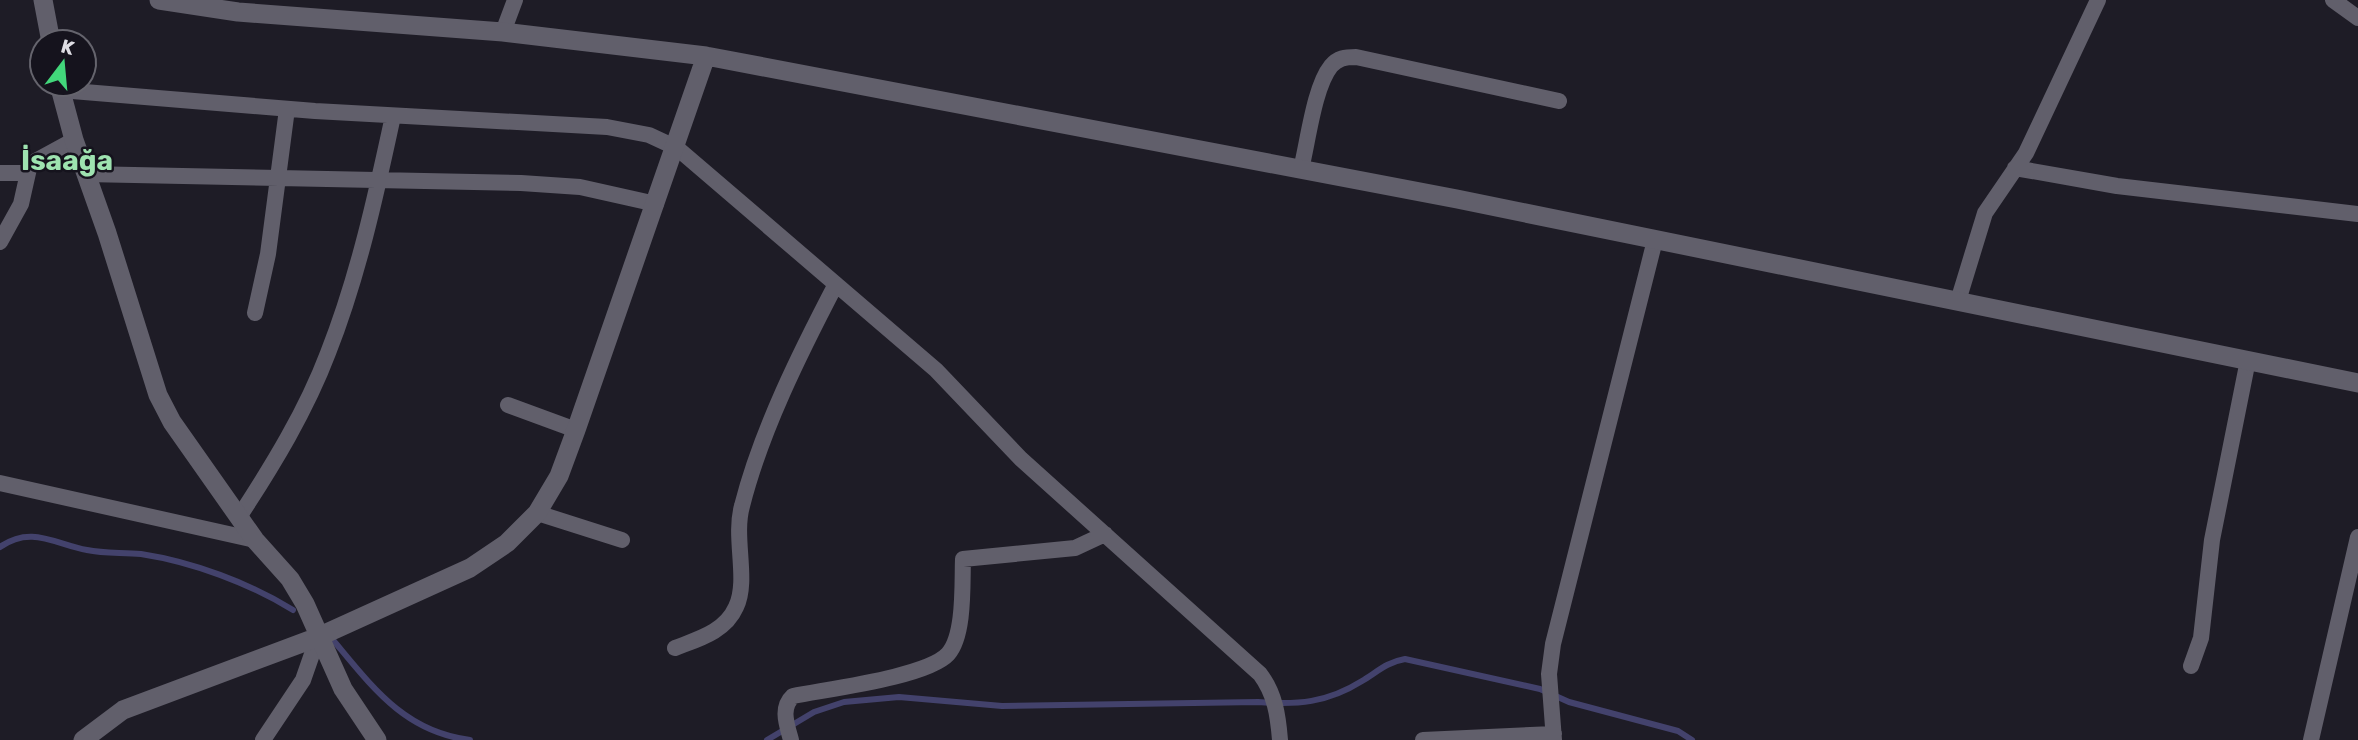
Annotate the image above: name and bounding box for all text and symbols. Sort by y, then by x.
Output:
north arrow [28,28,98,98]
text: K [58,34,77,60]
district label: İsaağa [21,144,113,177]

